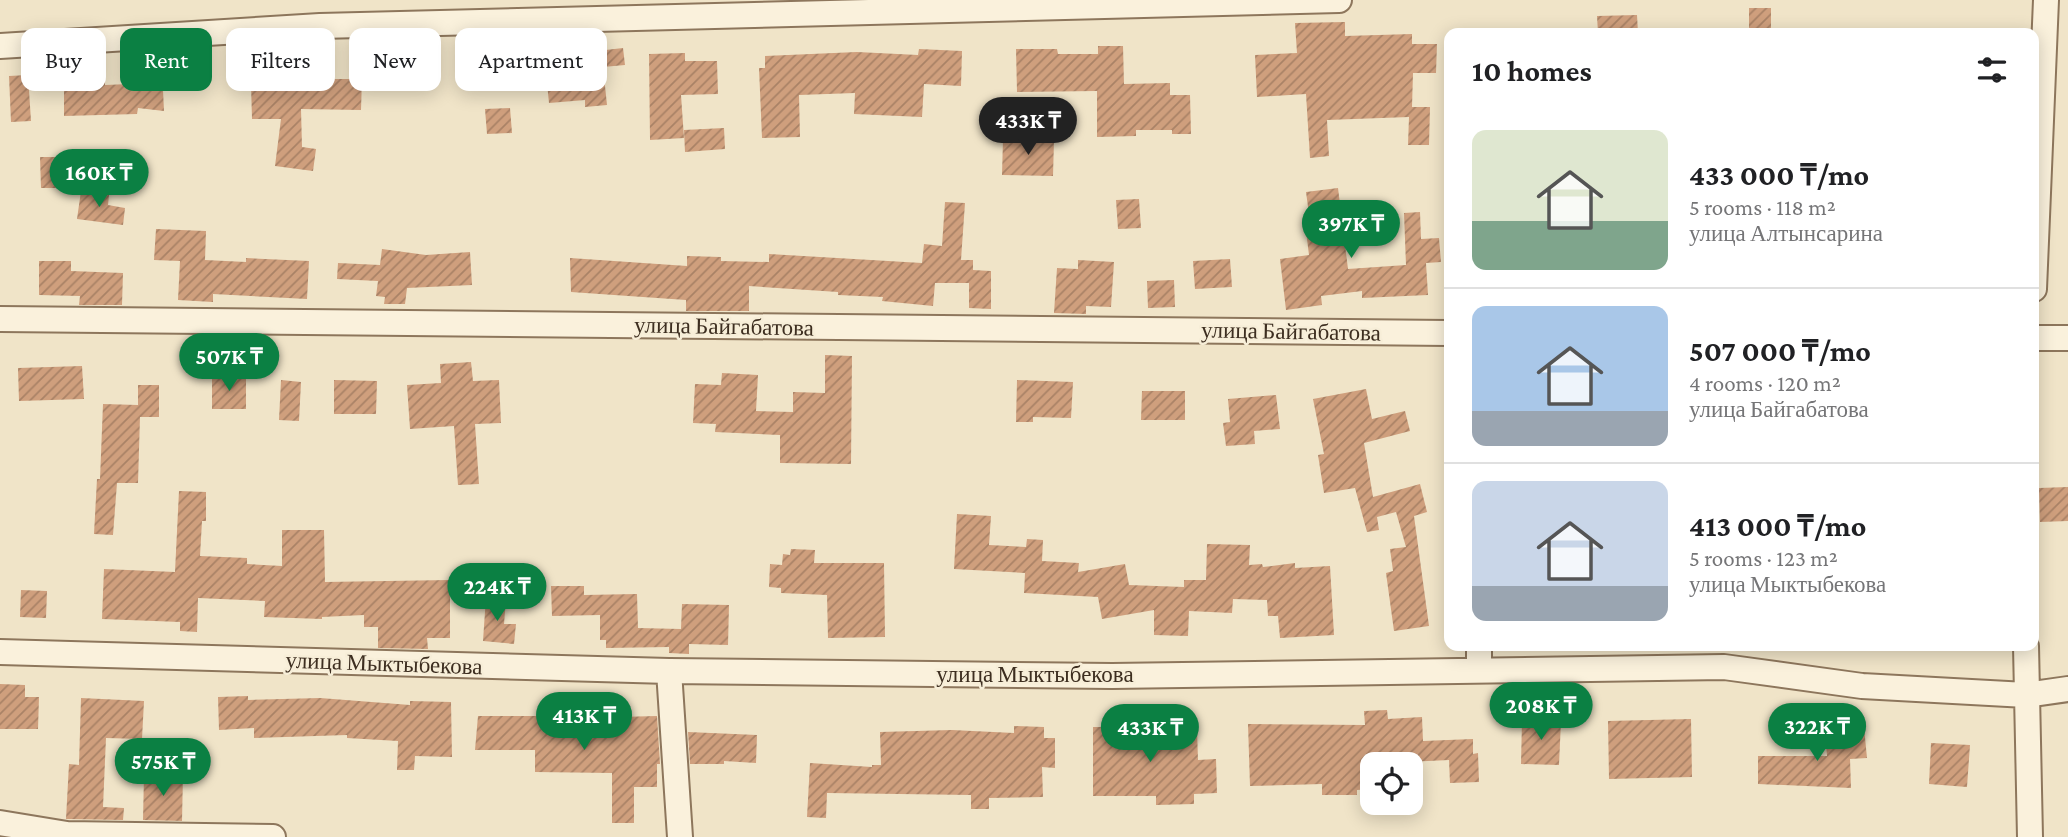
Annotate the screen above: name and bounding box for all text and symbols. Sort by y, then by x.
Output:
chip: Buy [21,28,106,91]
chip: Rent [120,28,212,91]
chip: Filters [226,28,335,91]
chip: New [349,28,441,91]
chip: Apartment [455,28,607,91]
icon: filters [1973,51,2011,89]
text: 10 homes [1472,54,1592,87]
pin: 433K ₸ [971,97,1085,157]
text: 433K ₸ [995,107,1061,133]
pin: 160K ₸ [42,150,156,209]
icon: home [1528,158,1612,242]
text: 433 000 ₸/mo [1689,158,1869,191]
text: 160K ₸ [66,159,132,185]
text: 5 rooms · 118 m² [1689,194,1836,220]
pin: 397K ₸ [1294,201,1408,260]
text: 397K ₸ [1318,210,1384,236]
text: улица Алтынсарина [1689,220,1883,246]
street label: улица Байгабатова [634,311,814,341]
street label: улица Байгабатова [1201,316,1381,346]
pin: 507K ₸ [172,334,286,393]
icon: home [1528,334,1612,418]
text: 507 000 ₸/mo [1689,334,1871,367]
text: 507K ₸ [195,343,263,369]
text: 4 rooms · 120 m² [1689,370,1841,396]
text: улица Байгабатова [1689,396,1869,422]
icon: home [1528,509,1612,593]
text: 413 000 ₸/mo [1689,509,1866,542]
text: 5 rooms · 123 m² [1689,545,1838,571]
pin: 224K ₸ [440,564,554,623]
text: улица Мыктыбекова [1689,571,1886,597]
text: 224K ₸ [463,573,531,599]
street label: улица Мыктыбекова [285,647,483,679]
street label: улица Мыктыбекова [936,661,1134,687]
pin: 208K ₸ [1484,682,1598,742]
pin: 413K ₸ [527,692,641,752]
text: 208K ₸ [1506,692,1576,718]
text: 413K ₸ [552,702,616,728]
pin: 433K ₸ [1093,704,1207,764]
pin: 322K ₸ [1760,704,1874,763]
text: 322K ₸ [1784,713,1850,739]
text: 433K ₸ [1117,714,1183,740]
pin: 575K ₸ [106,738,220,798]
text: 575K ₸ [131,748,195,774]
map controls [1360,752,1423,815]
button: locate [1360,752,1423,815]

